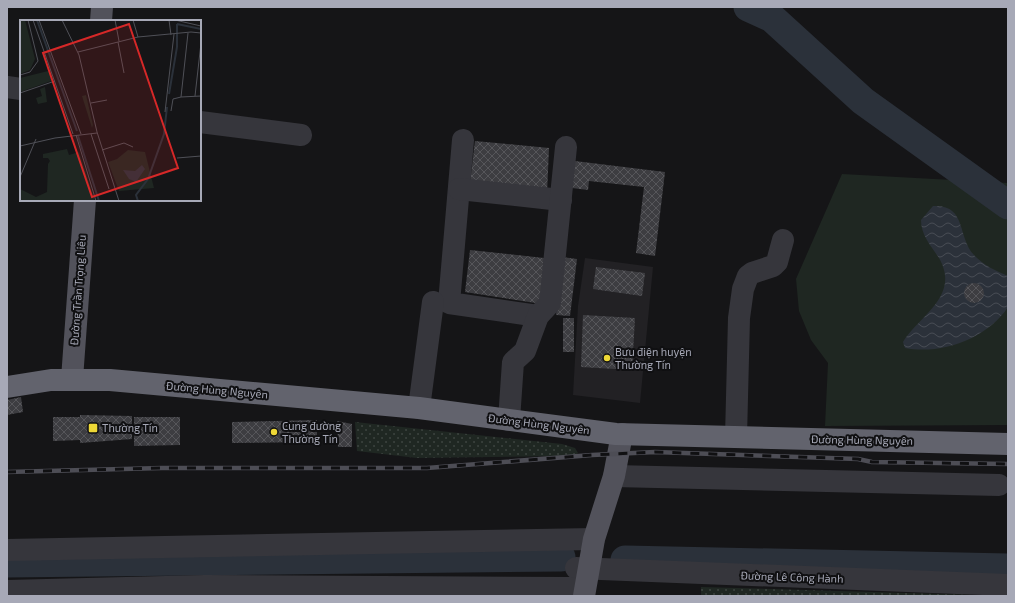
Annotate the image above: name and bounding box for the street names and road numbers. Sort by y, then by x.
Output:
street label: Đường Trần Trọng Liêu [67,234,89,346]
street label: Đường Hùng Nguyên [166,379,268,400]
street label: Đường Hùng Nguyên [488,411,591,436]
street label: Đường Hùng Nguyên [811,432,913,447]
street label: Đường Lê Công Hành [740,568,844,585]

